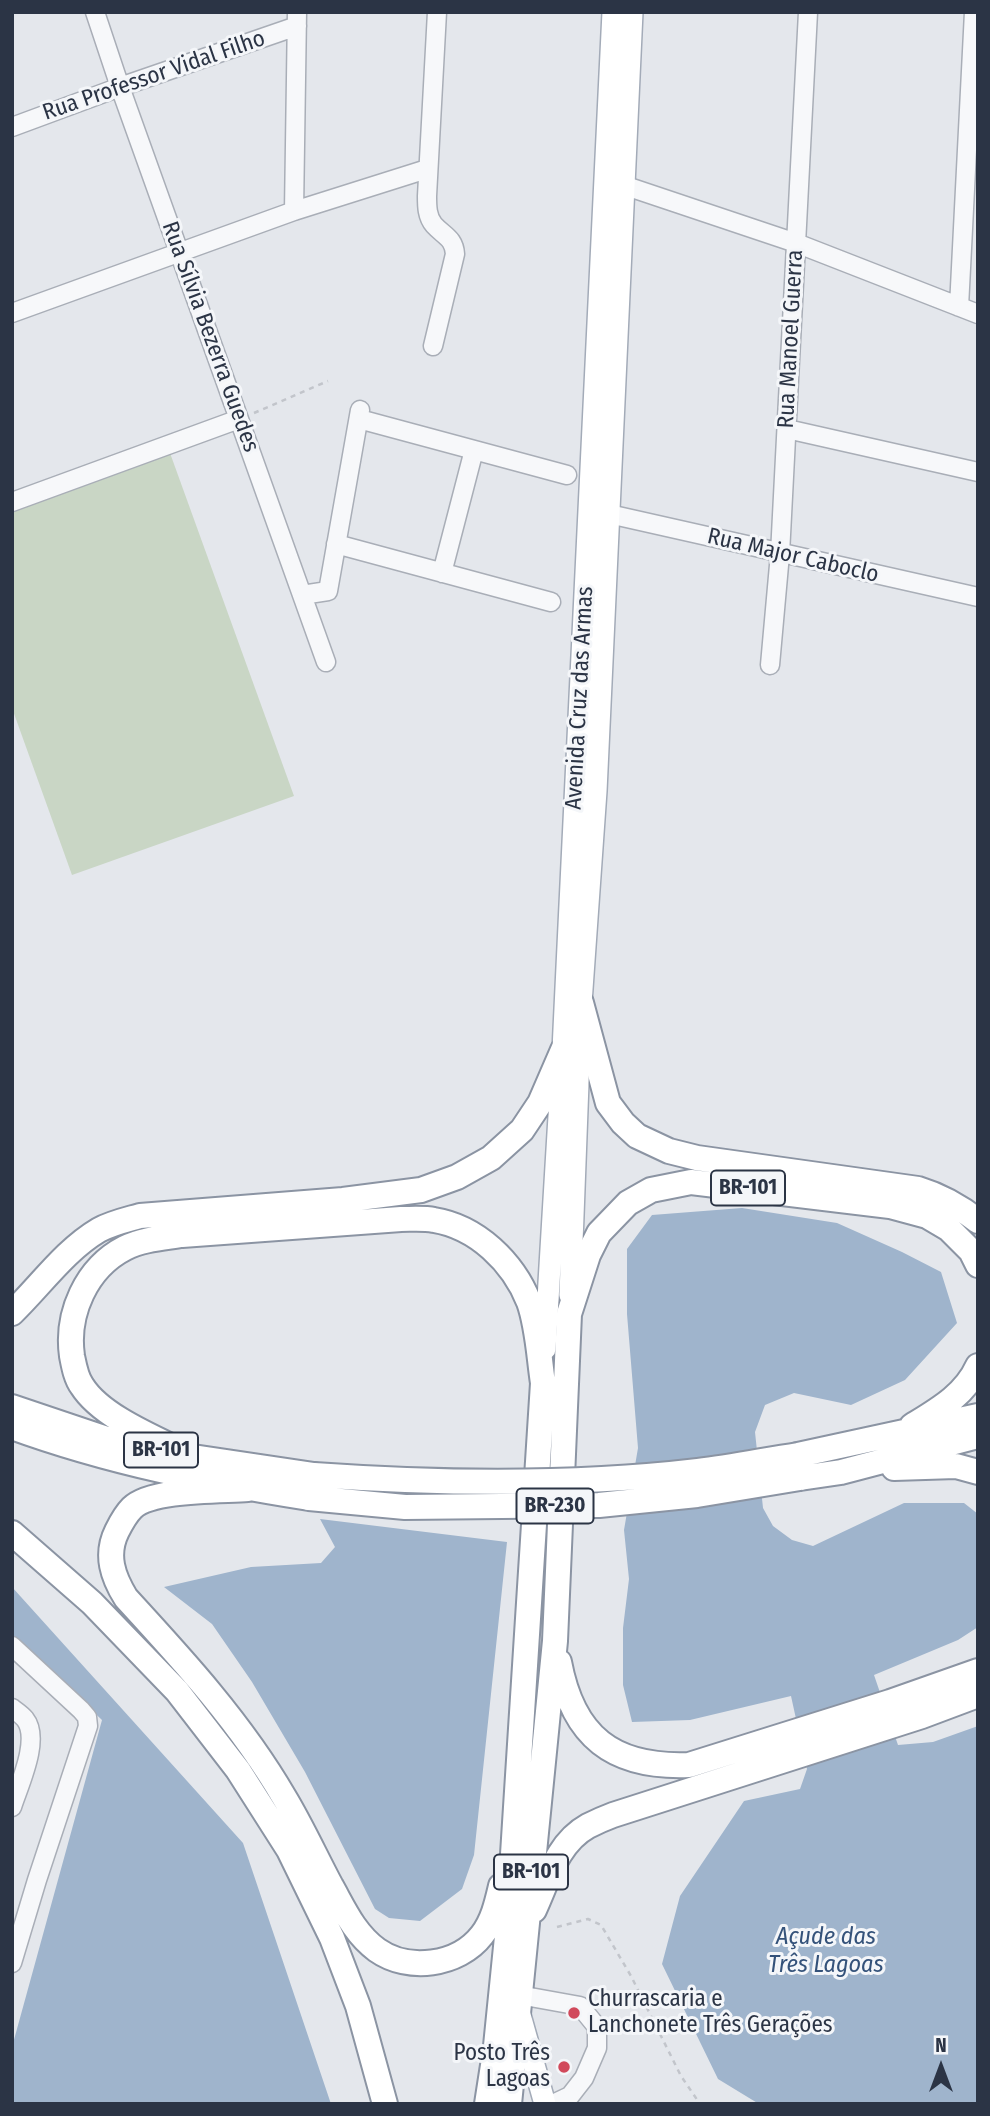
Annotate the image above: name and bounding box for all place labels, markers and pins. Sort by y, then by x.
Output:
place label: Churrascaria e Lanchonete Três Gerações [588,1986,833,2040]
marker: Churrascaria e Lanchonete Três Gerações [566,2005,582,2021]
place label: Posto Três Lagoas [454,2040,550,2094]
marker: Posto Três Lagoas [556,2059,572,2075]

